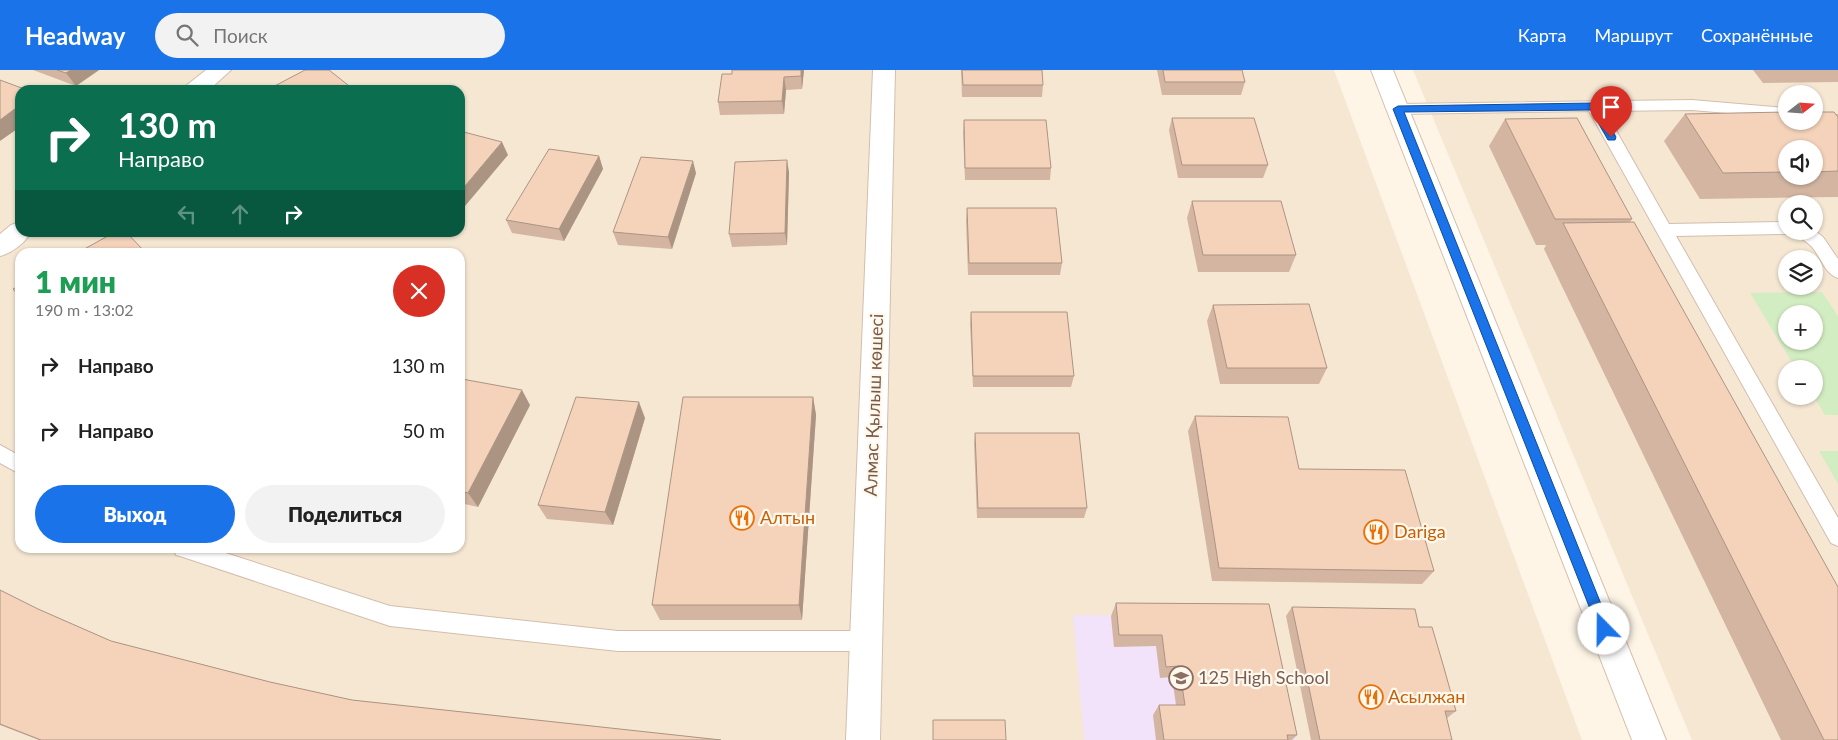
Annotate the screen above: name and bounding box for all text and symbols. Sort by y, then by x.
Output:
search box [155,13,505,58]
text: Headway [25,21,125,50]
icon: search [173,21,201,49]
text: Поиск [213,24,268,47]
text: Карта [1518,24,1566,46]
text: Маршрут [1594,24,1673,46]
text: Сохранённые [1701,24,1813,46]
north arrow [1778,85,1822,130]
map controls [1778,85,1823,405]
pin [1590,86,1632,137]
icon: arrive [1597,93,1625,121]
text: 130 m [118,103,217,145]
icon: right [35,105,100,170]
button: sound [1778,140,1823,185]
text: Направо [118,145,204,172]
button: search [1778,195,1823,240]
icon: left [173,200,201,228]
icon: ahead [226,200,254,228]
icon: right [279,200,307,228]
button: layers [1778,250,1823,295]
text: 1 мин [35,263,116,299]
button: close [393,265,445,317]
text: 190 m · 13:02 [35,300,134,319]
button: + [1778,305,1823,350]
street label: Алмас Қылыш көшесі [859,313,887,497]
icon: right [35,352,63,380]
text: Направо [78,354,154,377]
text: 130 m [391,354,445,377]
button: − [1778,360,1823,405]
icon: right [35,417,63,445]
text: Направо [78,419,154,442]
text: 50 m [402,419,445,442]
button: Выход [35,485,235,543]
button: Поделиться [245,485,445,543]
restaurant icon: Алтын [729,505,755,531]
place label: Алтын [760,506,815,528]
restaurant icon: Dariga [1363,519,1389,545]
place label: Dariga [1394,520,1446,542]
position arrow [1577,602,1629,654]
school or university icon: 125 High School [1168,665,1194,691]
place label: 125 High School [1198,666,1329,688]
restaurant icon: Асылжан [1358,684,1384,710]
place label: Асылжан [1388,685,1465,707]

